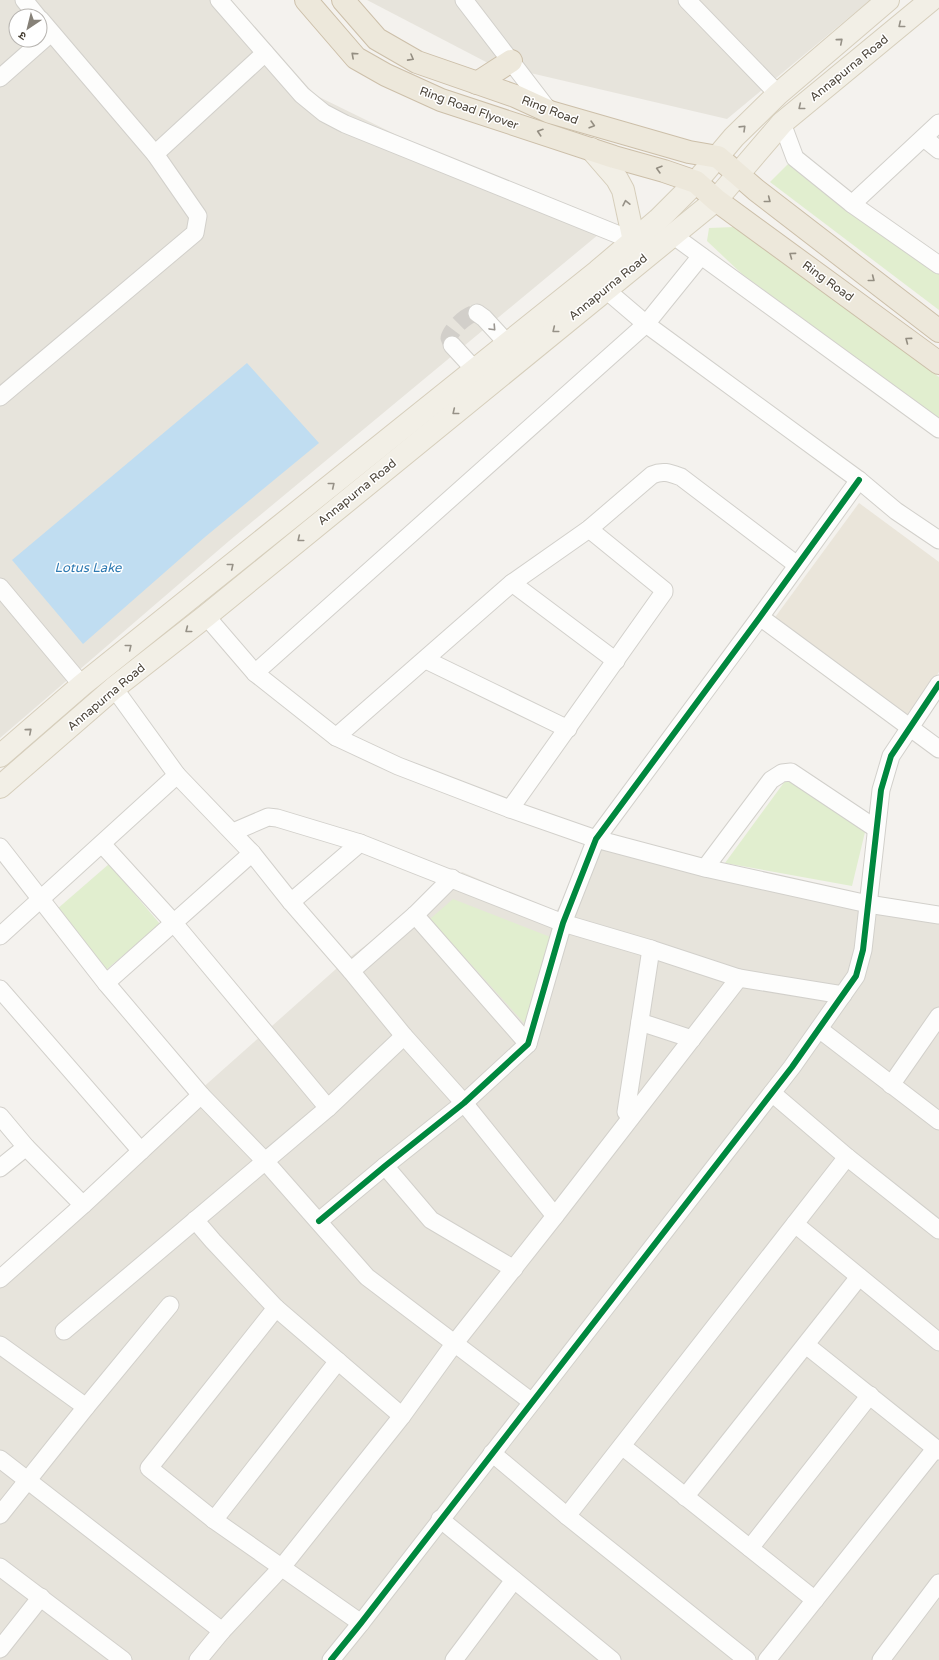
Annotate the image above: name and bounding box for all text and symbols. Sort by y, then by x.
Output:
north arrow [8,8,48,48]
one-way arrow [899,20,906,27]
text: उ [16,28,29,43]
street label: Annapurna Road [807,32,891,104]
one-way arrow [835,39,843,46]
one-way arrow [351,52,359,60]
one-way arrow [407,54,414,61]
street label: Ring Road Flyover [418,84,521,133]
street label: Ring Road [520,93,580,127]
one-way arrow [798,103,805,110]
one-way arrow [588,120,595,129]
one-way arrow [738,125,746,133]
one-way arrow [537,128,544,137]
one-way arrow [655,166,662,174]
one-way arrow [764,195,771,202]
one-way arrow [622,200,630,206]
street label: Annapurna Road [566,251,650,323]
one-way arrow [789,252,796,259]
street label: Ring Road [800,258,856,304]
one-way arrow [867,274,874,281]
one-way arrow [488,323,496,331]
one-way arrow [553,325,560,332]
one-way arrow [905,338,912,345]
one-way arrow [452,408,459,415]
street label: Annapurna Road [315,456,399,528]
one-way arrow [327,482,334,489]
one-way arrow [297,535,305,542]
water label: Lotus Lake [55,560,122,576]
one-way arrow [226,564,233,571]
one-way arrow [186,625,193,632]
one-way arrow [125,645,132,652]
street label: Annapurna Road [64,660,148,734]
one-way arrow [25,728,32,735]

